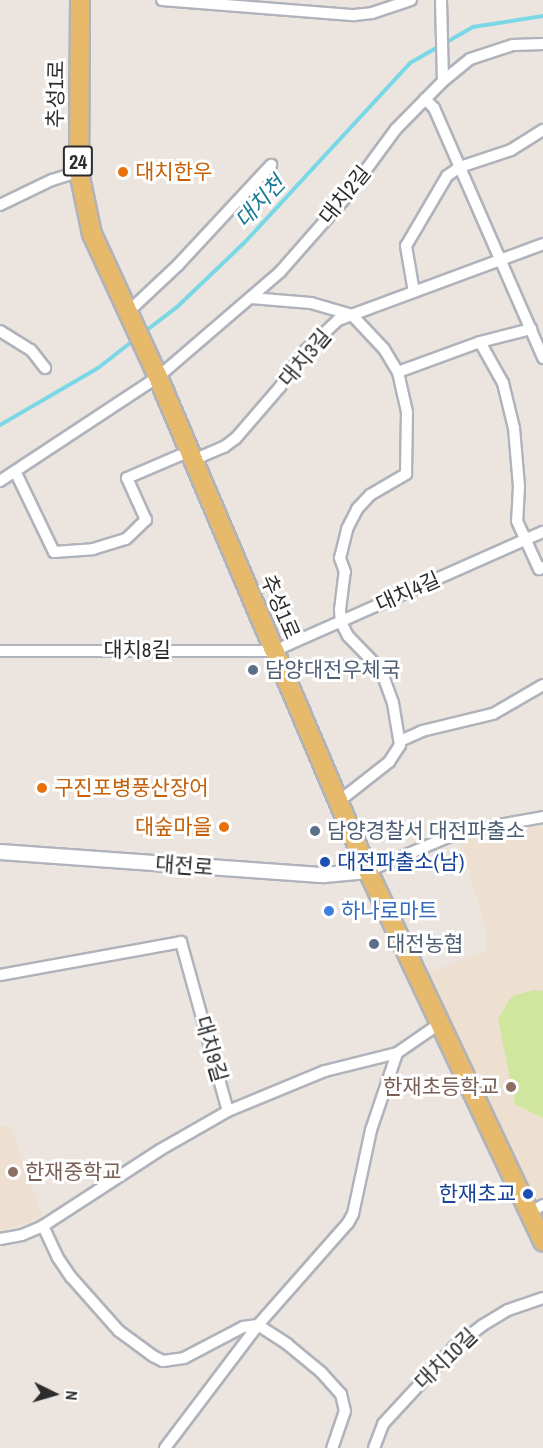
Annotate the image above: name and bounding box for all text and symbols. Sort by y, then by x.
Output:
street label: 추성1로 [43,60,69,128]
road number: 24 [62,144,94,178]
place label: 대치한우 [135,159,212,185]
street label: 대치2길 [314,161,376,229]
marker: 대치한우 [116,165,130,179]
water label: 대치천 [230,171,290,233]
street label: 대치3길 [274,324,336,392]
street label: 대치4길 [372,567,444,617]
street label: 추성1로 [255,571,305,643]
street label: 대치8길 [103,637,171,663]
place label: 담양대전우체국 [265,657,400,683]
marker: 담양대전우체국 [246,663,260,677]
place label: 구진포병풍산장어 [54,775,209,801]
marker: 구진포병풍산장어 [35,781,49,795]
place label: 대숲마을 [135,814,212,840]
place label: 담양경찰서 대전파출소 [327,818,525,844]
marker: 대숲마을 [217,820,231,834]
marker: 담양경찰서 대전파출소 [308,824,322,838]
place label: 대전파출소(남) [337,849,464,875]
street label: 대전로 [154,851,214,881]
marker: 대전파출소(남) [318,855,332,869]
place label: 하나로마트 [341,898,438,924]
marker: 하나로마트 [322,904,336,918]
place label: 대전농협 [386,931,463,957]
marker: 대전농협 [367,937,381,951]
street label: 대치9길 [190,1013,232,1085]
place label: 한재초등학교 [383,1074,499,1100]
marker: 한재초등학교 [504,1080,518,1094]
place label: 한재중학교 [25,1159,122,1185]
marker: 한재중학교 [6,1165,20,1179]
place label: 한재초교 [439,1181,516,1207]
marker: 한재초교 [521,1187,535,1201]
street label: 대치10길 [410,1323,482,1395]
north arrow [24,1364,84,1424]
text: N [61,1390,83,1401]

